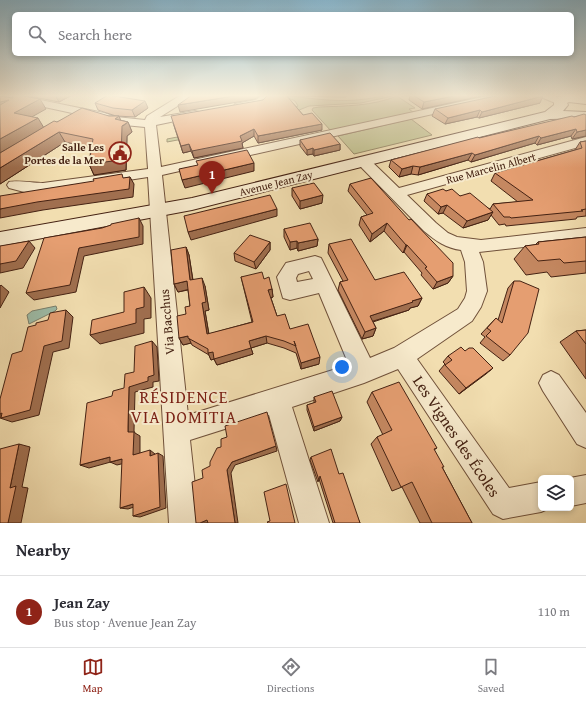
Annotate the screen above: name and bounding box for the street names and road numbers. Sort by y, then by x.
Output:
street label: Rue Marcelin Albert [444,148,538,188]
street label: Avenue Jean Zay [238,166,315,200]
street label: Via Bacchus [155,289,179,355]
street label: Les Vignes des Écoles [407,370,507,502]

